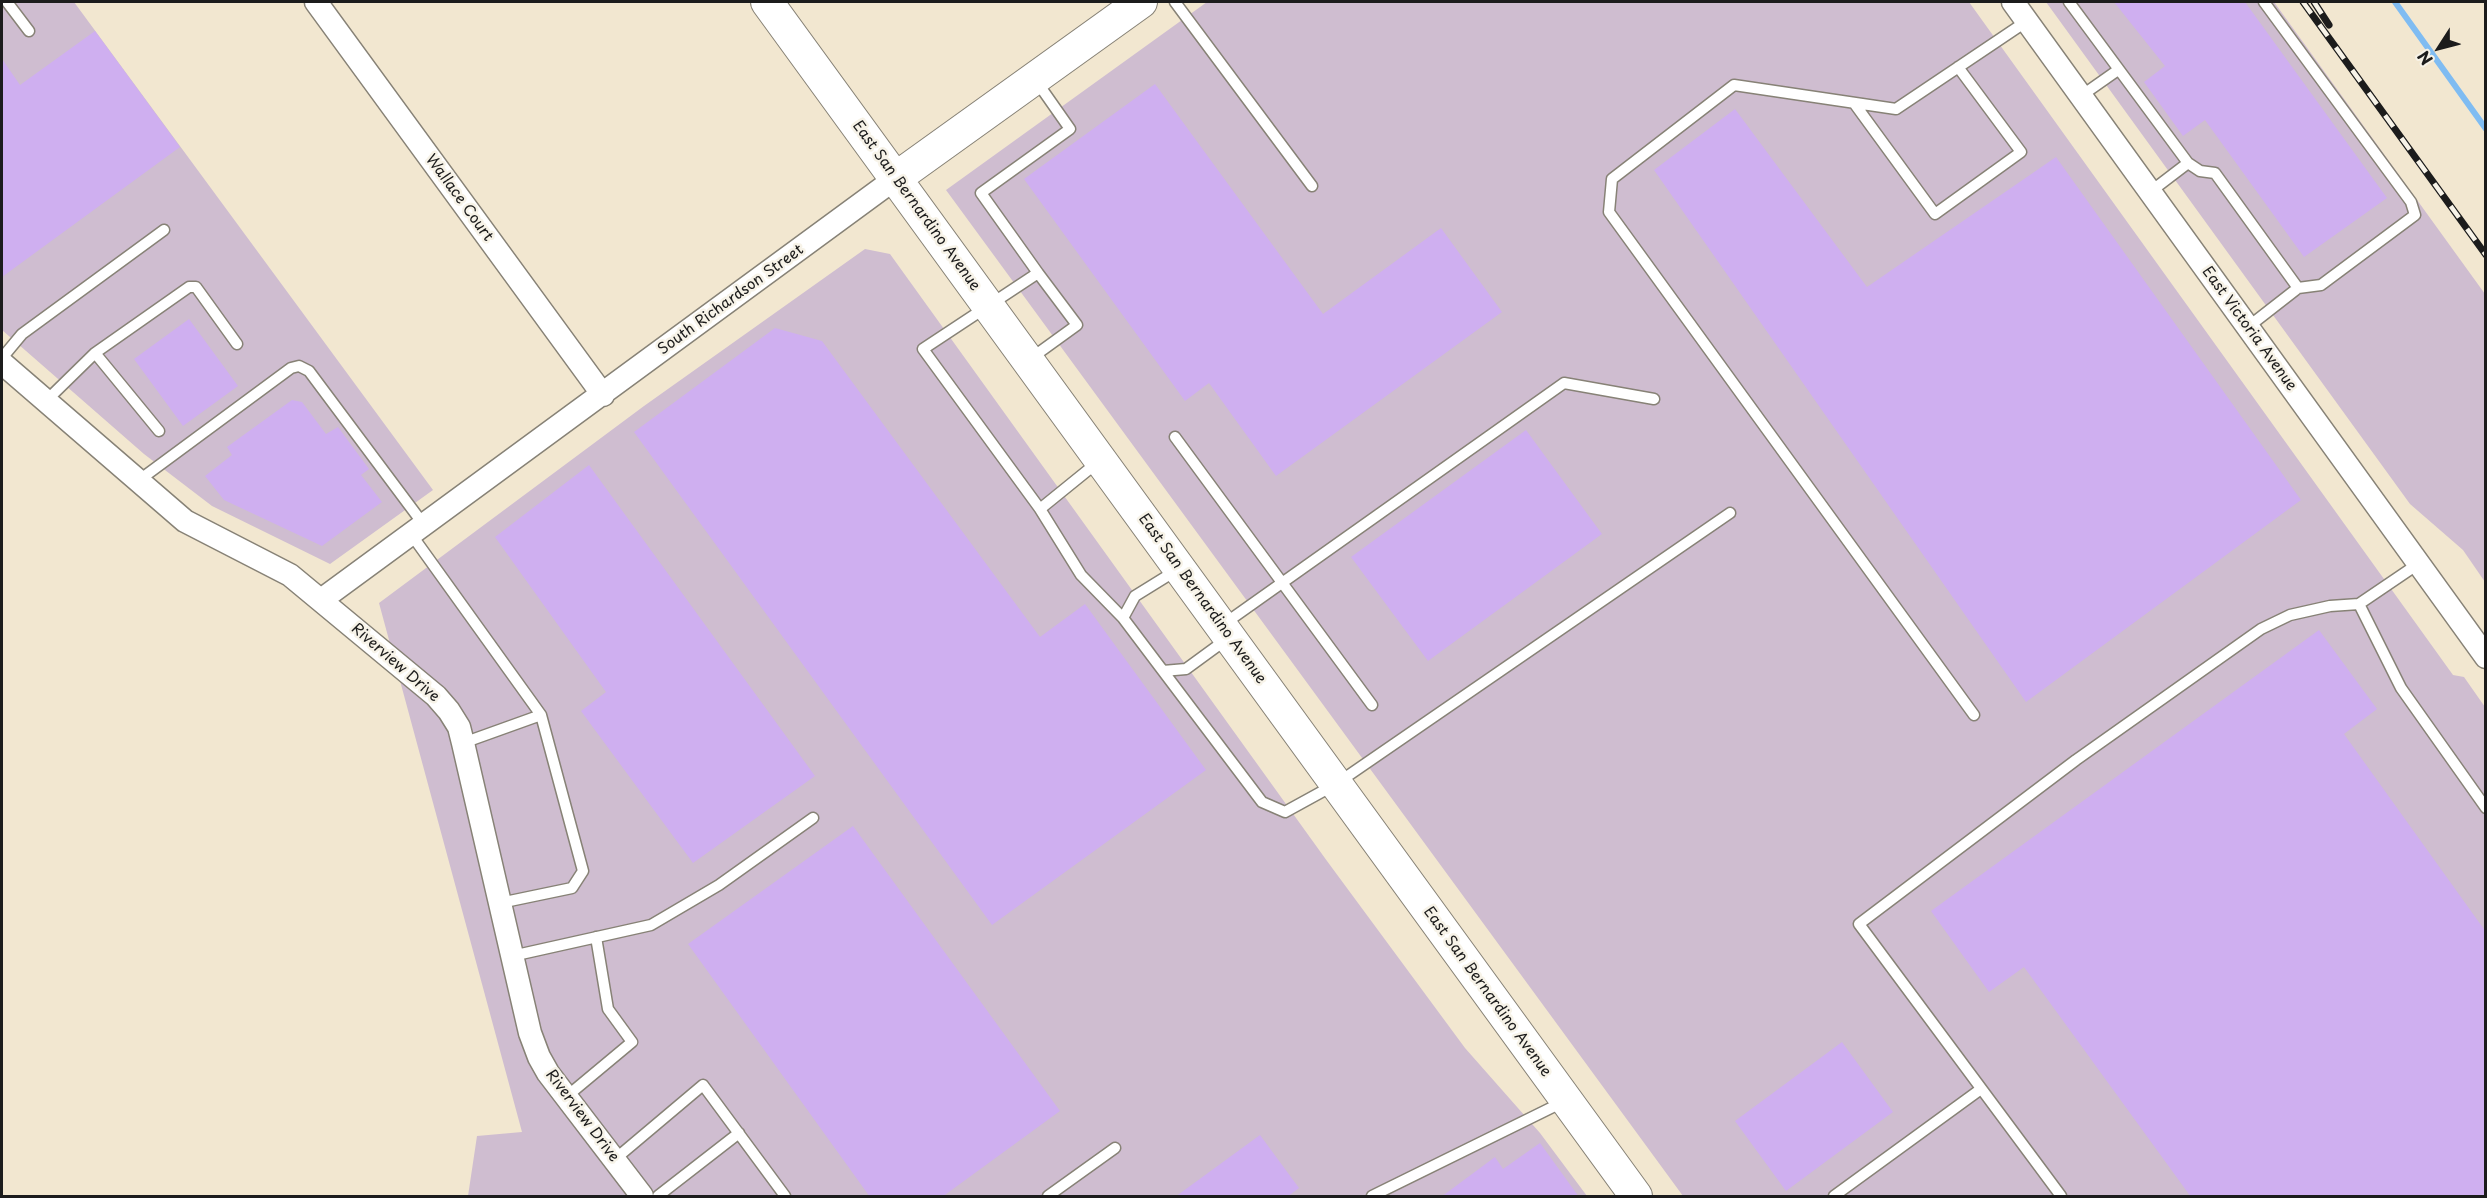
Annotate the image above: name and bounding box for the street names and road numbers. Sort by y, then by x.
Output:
street label: East San Bernardino Avenue [848,117,984,295]
street label: Wallace Court [421,151,497,245]
street label: South Richardson Street [655,241,807,359]
street label: East Victoria Avenue [2198,263,2300,395]
street label: East San Bernardino Avenue [1134,510,1270,688]
street label: Riverview Drive [347,620,443,706]
street label: East San Bernardino Avenue [1419,903,1555,1081]
street label: Riverview Drive [541,1066,623,1166]

